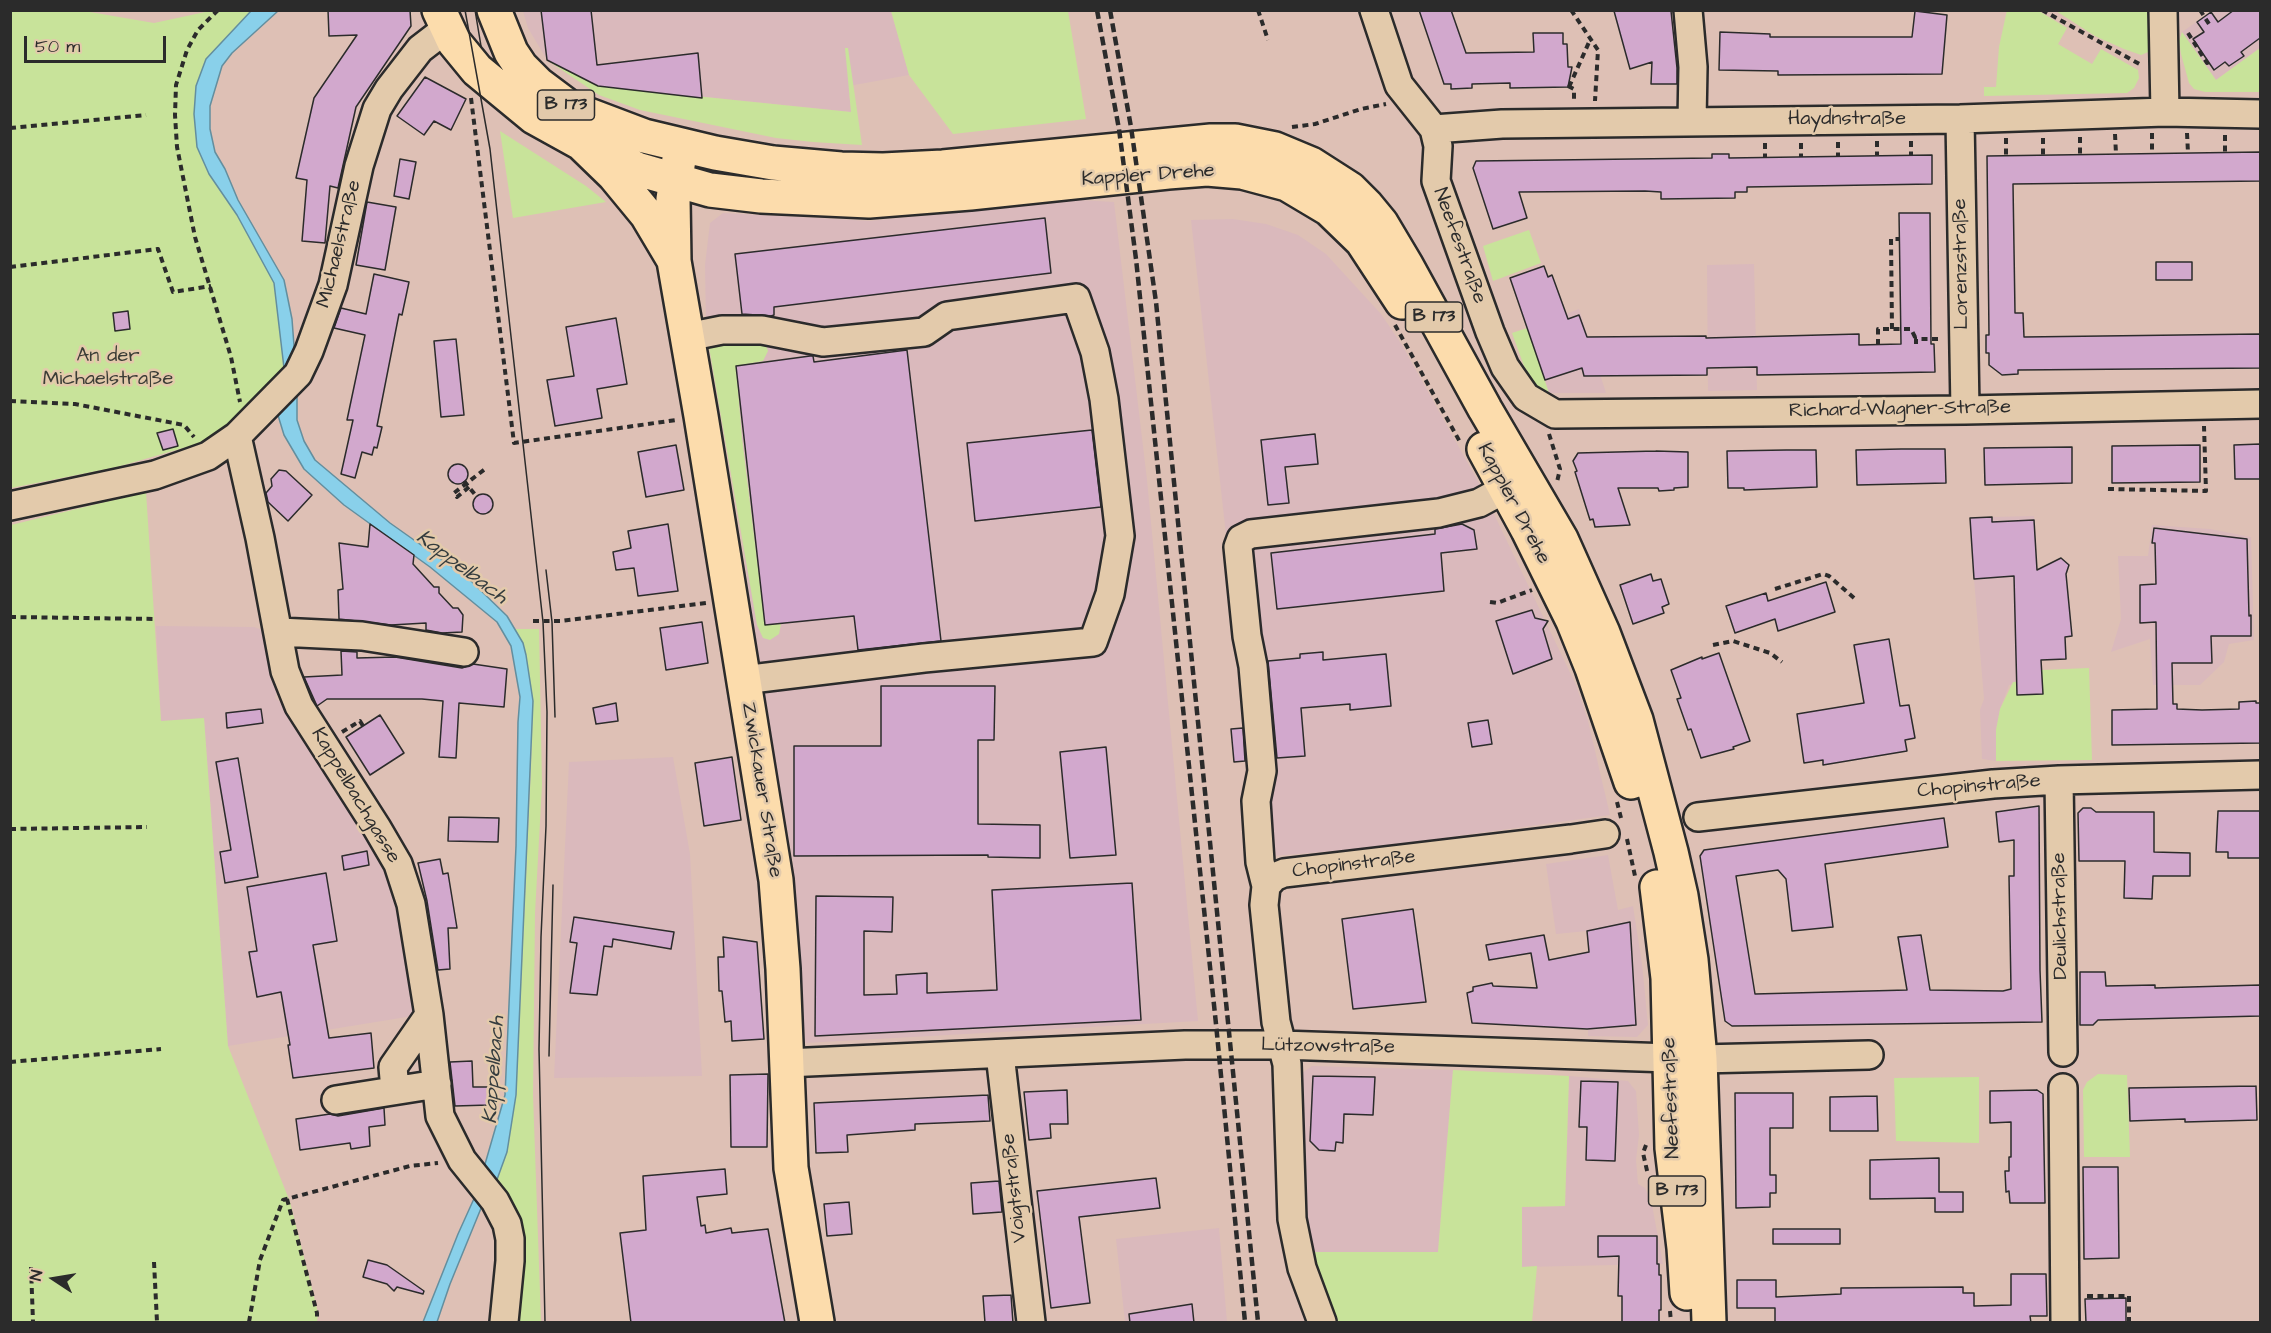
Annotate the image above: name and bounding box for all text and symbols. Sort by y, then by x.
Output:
scale bar [27,24,170,62]
text: 50 m [35,34,80,59]
road number: B 173 [538,90,594,120]
street label: Haydnstraße [1788,108,1906,132]
street label: Kappler Drehe [1081,159,1215,193]
street label: Michaelstraße [313,178,367,310]
street label: Neefestraße [1427,185,1491,307]
street label: Lorenzstraße [1949,198,1975,330]
road number: B 173 [1406,302,1462,332]
park label: An der Michaelstraße [43,345,173,392]
street label: Richard-Wagner-Straße [1789,396,2011,424]
street label: Kappler Drehe [1471,440,1555,568]
water label: Kappelbach [410,526,512,610]
street label: Zwickauer Straße [735,701,787,879]
street label: Kappelbachgasse [305,724,405,868]
street label: Chopinstraße [1916,770,2042,804]
street label: Chopinstraße [1291,846,1417,884]
street label: Deulichstraße [2048,852,2074,980]
water label: Kappelbach [479,1015,511,1125]
street label: Lützowstraße [1261,1034,1395,1060]
street label: Neefestraße [1658,1037,1686,1159]
street label: Voigtstraße [997,1132,1033,1244]
road number: B 173 [1648,1176,1706,1206]
north arrow [24,1249,84,1309]
text: N [25,1268,48,1282]

